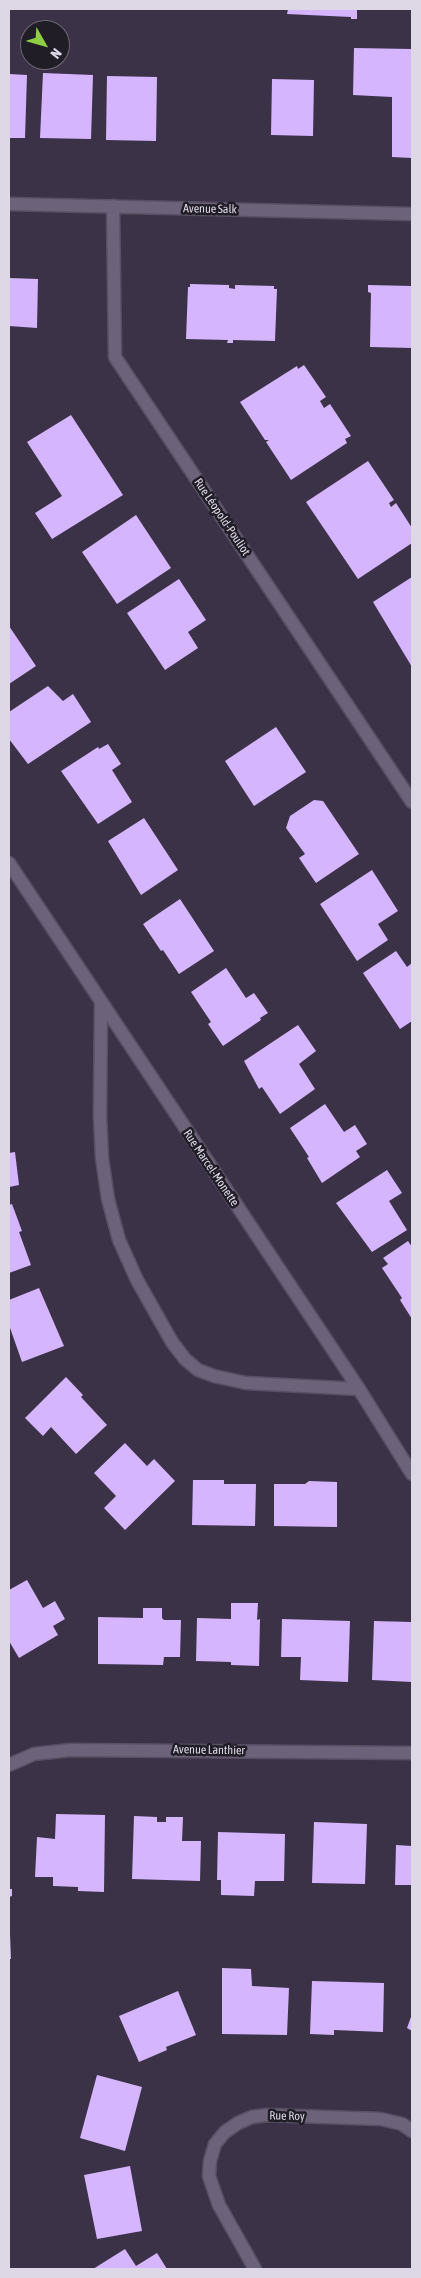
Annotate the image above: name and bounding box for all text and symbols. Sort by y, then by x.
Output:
north arrow [20,20,70,70]
text: N [47,45,65,62]
street label: Avenue Salk [183,201,237,217]
street label: Rue Léopold-Pouliot [191,476,253,558]
street label: Rue Marcel-Monette [180,1127,242,1209]
street label: Avenue Lanthier [173,1742,245,1758]
street label: Rue Roy [269,2108,305,2124]

